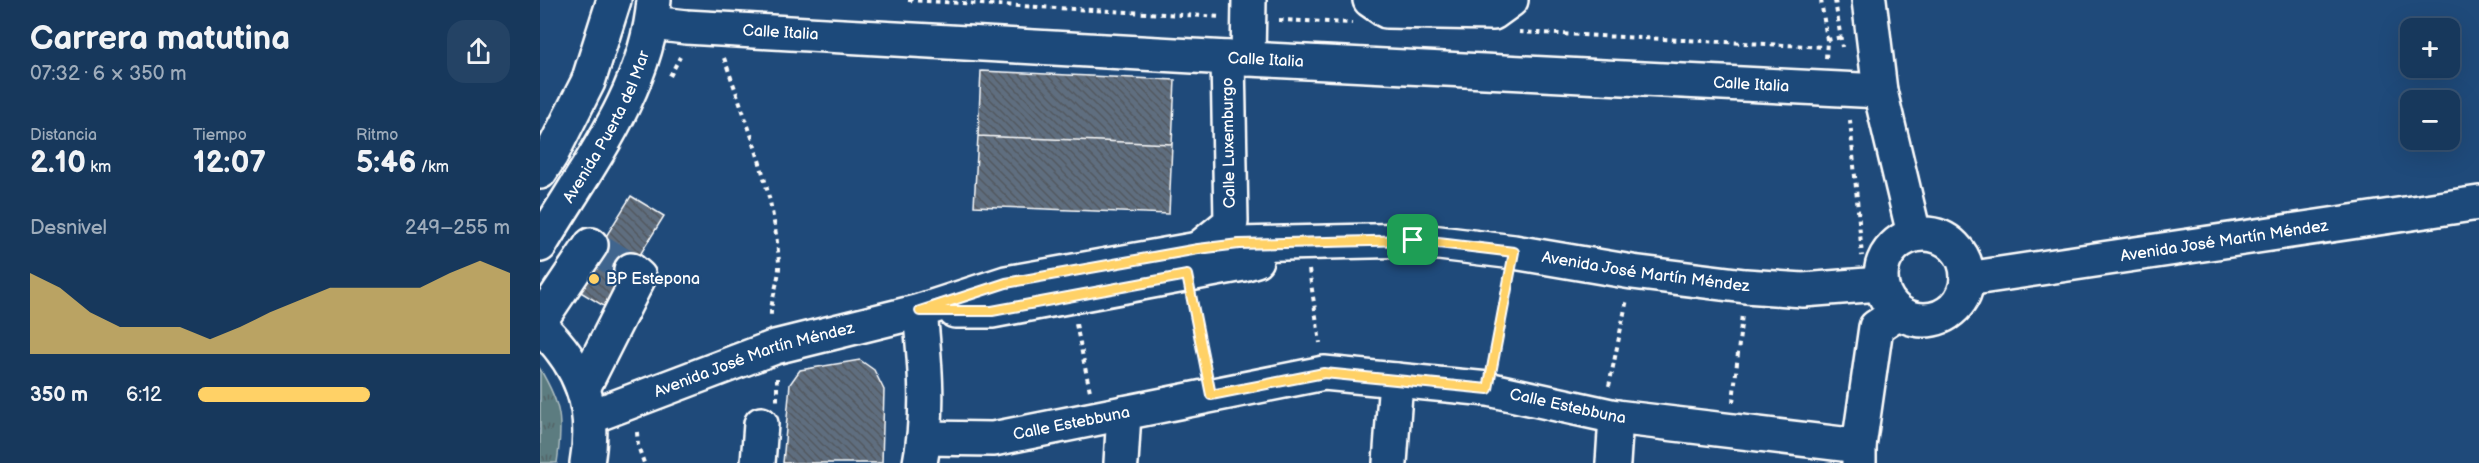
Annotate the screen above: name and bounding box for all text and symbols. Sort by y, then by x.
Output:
map controls [2400,18,2460,150]
button: + [2400,18,2460,78]
text: Carrera matutina [30,19,290,59]
button: share [447,20,510,83]
street label: Calle Italia [742,21,819,44]
street label: Avenida Puerta del Mar [559,48,653,206]
street label: Calle Italia [1227,49,1304,71]
text: 07:32 · 6 × 350 m [30,62,187,86]
street label: Calle Italia [1713,73,1790,96]
street label: Calle Luxemburgo [1218,77,1240,209]
button: − [2400,90,2460,150]
text: Distancia [30,126,97,145]
text: Tiempo [193,126,247,145]
text: Ritmo [356,126,398,145]
text: 2.10 [30,145,86,181]
text: 12:07 [193,145,266,181]
text: 5:46 [356,145,416,181]
text: km [86,158,111,177]
text: /km [416,158,449,177]
pin [1387,214,1438,265]
text: Desnivel [30,216,107,240]
text: 249–255 m [405,216,510,240]
street label: Avenida José Martín Méndez [2119,216,2330,266]
icon: arrive [1396,223,1429,256]
street label: Avenida José Martín Méndez [1540,247,1751,296]
place label: BP Estepona [606,270,700,289]
marker: BP Estepona [587,272,601,286]
street label: Avenida José Martín Méndez [651,318,856,401]
text: 350 m [30,383,88,407]
text: 6:12 [126,383,162,407]
street label: Calle Estebbuna [1508,385,1627,428]
street label: Calle Estebbuna [1011,402,1131,444]

